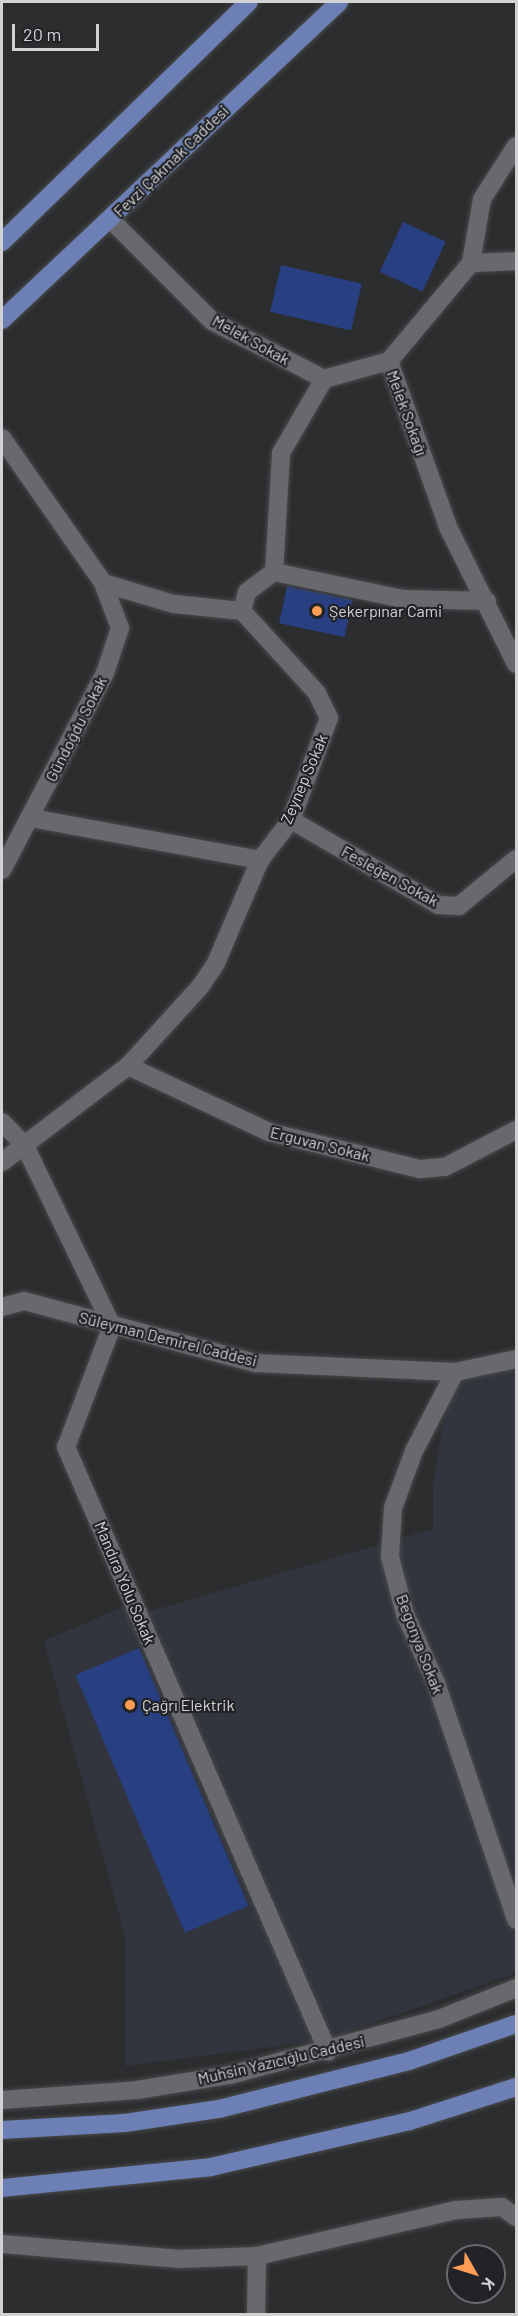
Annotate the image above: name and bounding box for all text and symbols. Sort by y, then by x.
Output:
scale bar [15,12,102,50]
text: 20 m [23,23,61,45]
street label: Fevzi Çakmak Caddesi [109,101,233,221]
street label: Melek Sokak [209,311,293,369]
street label: Melek Sokağı [383,368,431,458]
place label: Şekerpınar Cami [329,601,442,621]
marker: Şekerpınar Cami [310,604,324,618]
street label: Gündoğdu Sokak [41,673,111,785]
street label: Zeynep Sokak [276,731,332,827]
street label: Fesleğen Sokak [338,841,442,911]
street label: Erguvan Sokak [268,1122,372,1166]
street label: Süleyman Demirel Caddesi [77,1308,259,1370]
street label: Mandıra Yolu Sokak [90,1519,160,1647]
street label: Begonya Sokak [392,1592,448,1696]
place label: Çağrı Elektrik [142,1695,234,1715]
marker: Çağrı Elektrik [123,1698,137,1712]
street label: Muhsin Yazıcığlu Caddesi [196,2031,366,2089]
north arrow [446,2244,506,2304]
text: K [478,2275,499,2294]

